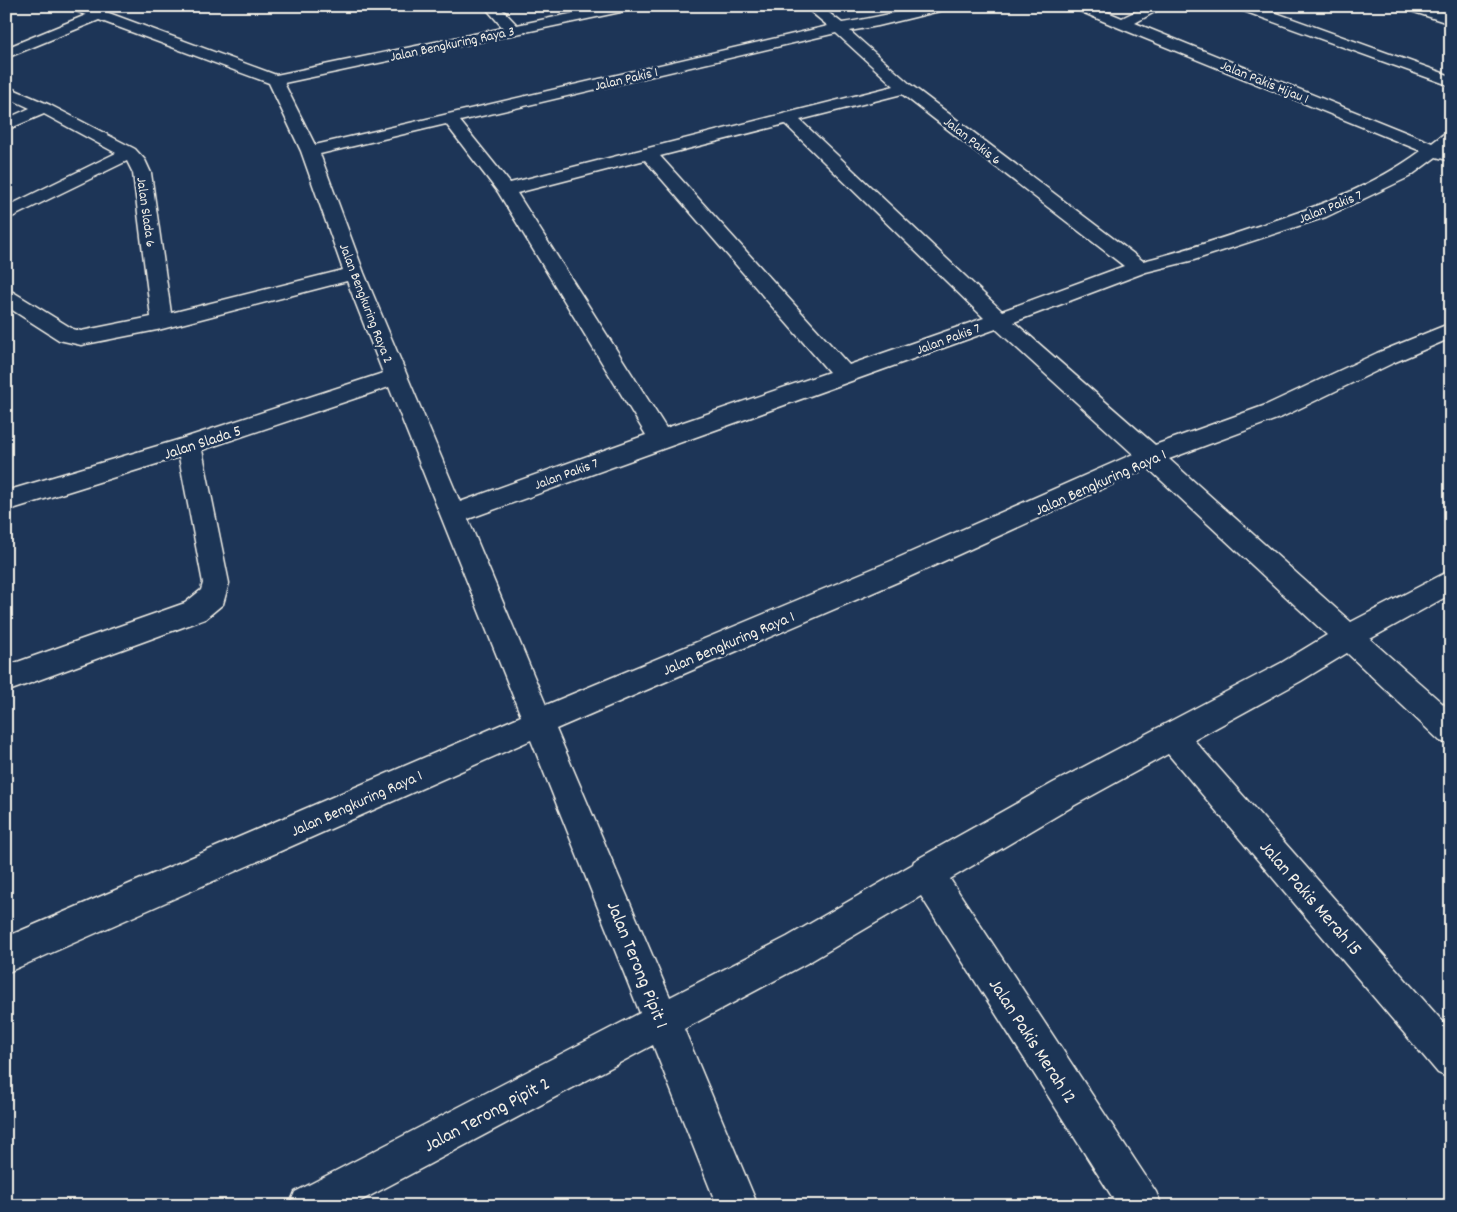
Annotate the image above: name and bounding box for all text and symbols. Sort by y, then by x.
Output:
street label: Jalan Bengkuring Raya 3 [388,22,517,68]
street label: Jalan Pakis Hijau 1 [1217,56,1311,110]
street label: Jalan Pakis 1 [593,63,660,97]
street label: Jalan Pakis 6 [939,113,1005,171]
street label: Jalan Slada 6 [130,176,160,249]
street label: Jalan Pakis 7 [1296,186,1366,230]
street label: Jalan Bengkuring Raya 2 [333,241,397,367]
street label: Jalan Pakis 7 [914,319,984,361]
street label: Jalan Slada 5 [161,420,244,467]
street label: Jalan Bengkuring Raya 1 [1032,444,1170,523]
street label: Jalan Pakis 7 [532,454,602,496]
street label: Jalan Bengkuring Raya 1 [659,606,799,683]
street label: Jalan Bengkuring Raya 1 [288,765,426,844]
street label: Jalan Pakis Merah 15 [1252,836,1367,963]
street label: Jalan Terong Pipit 1 [598,898,674,1033]
street label: Jalan Pakis Merah 12 [980,974,1082,1110]
street label: Jalan Terong Pipit 2 [420,1071,555,1161]

